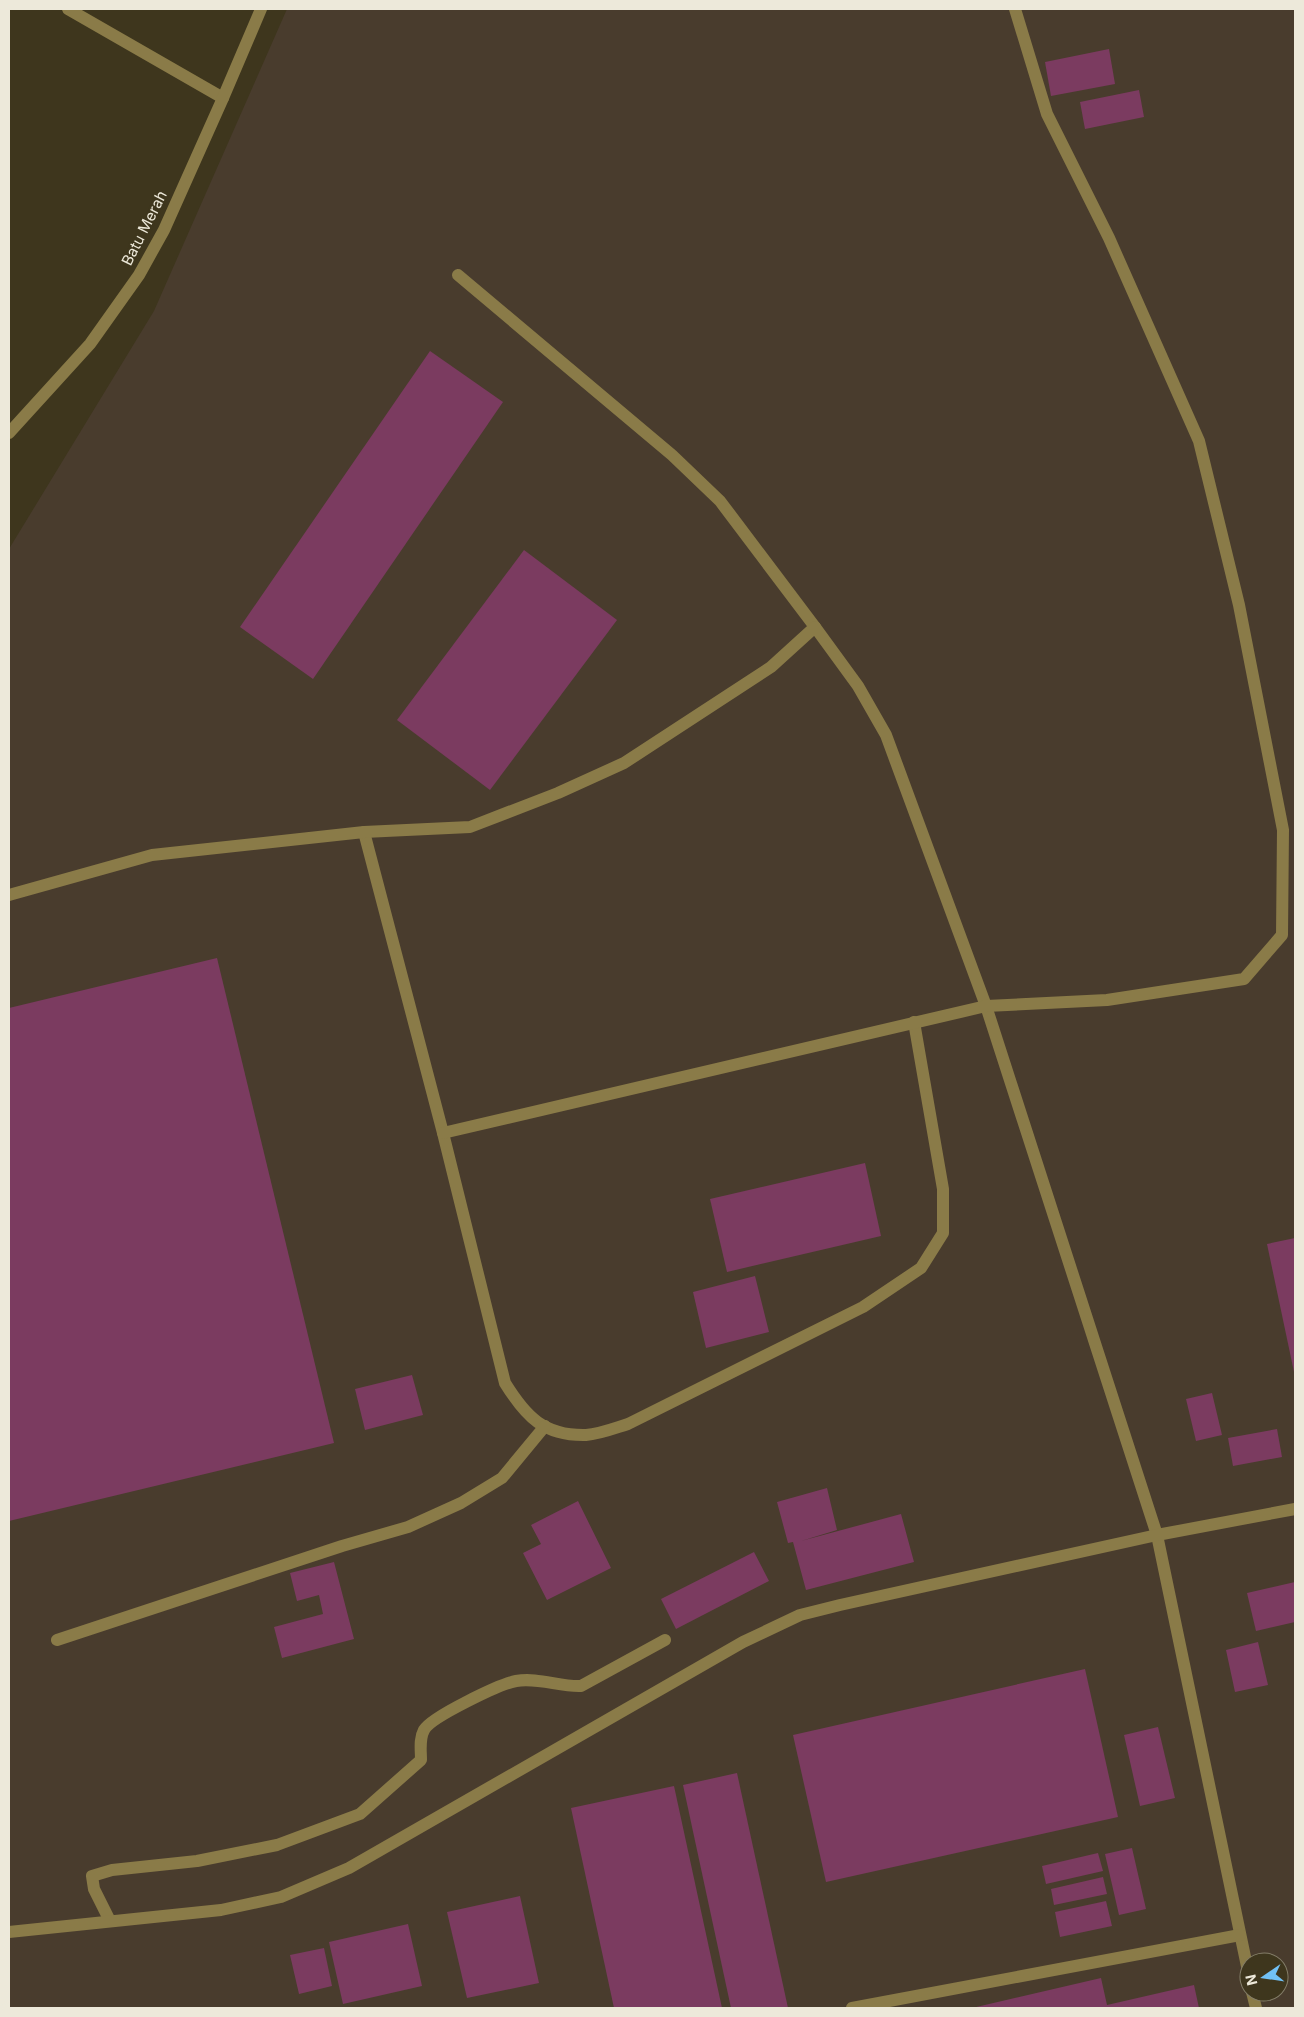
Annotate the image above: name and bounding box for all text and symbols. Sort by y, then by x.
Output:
street label: Batu Merah [117,187,171,269]
north arrow [1239,1952,1289,2002]
text: N [1241,1973,1260,1987]

